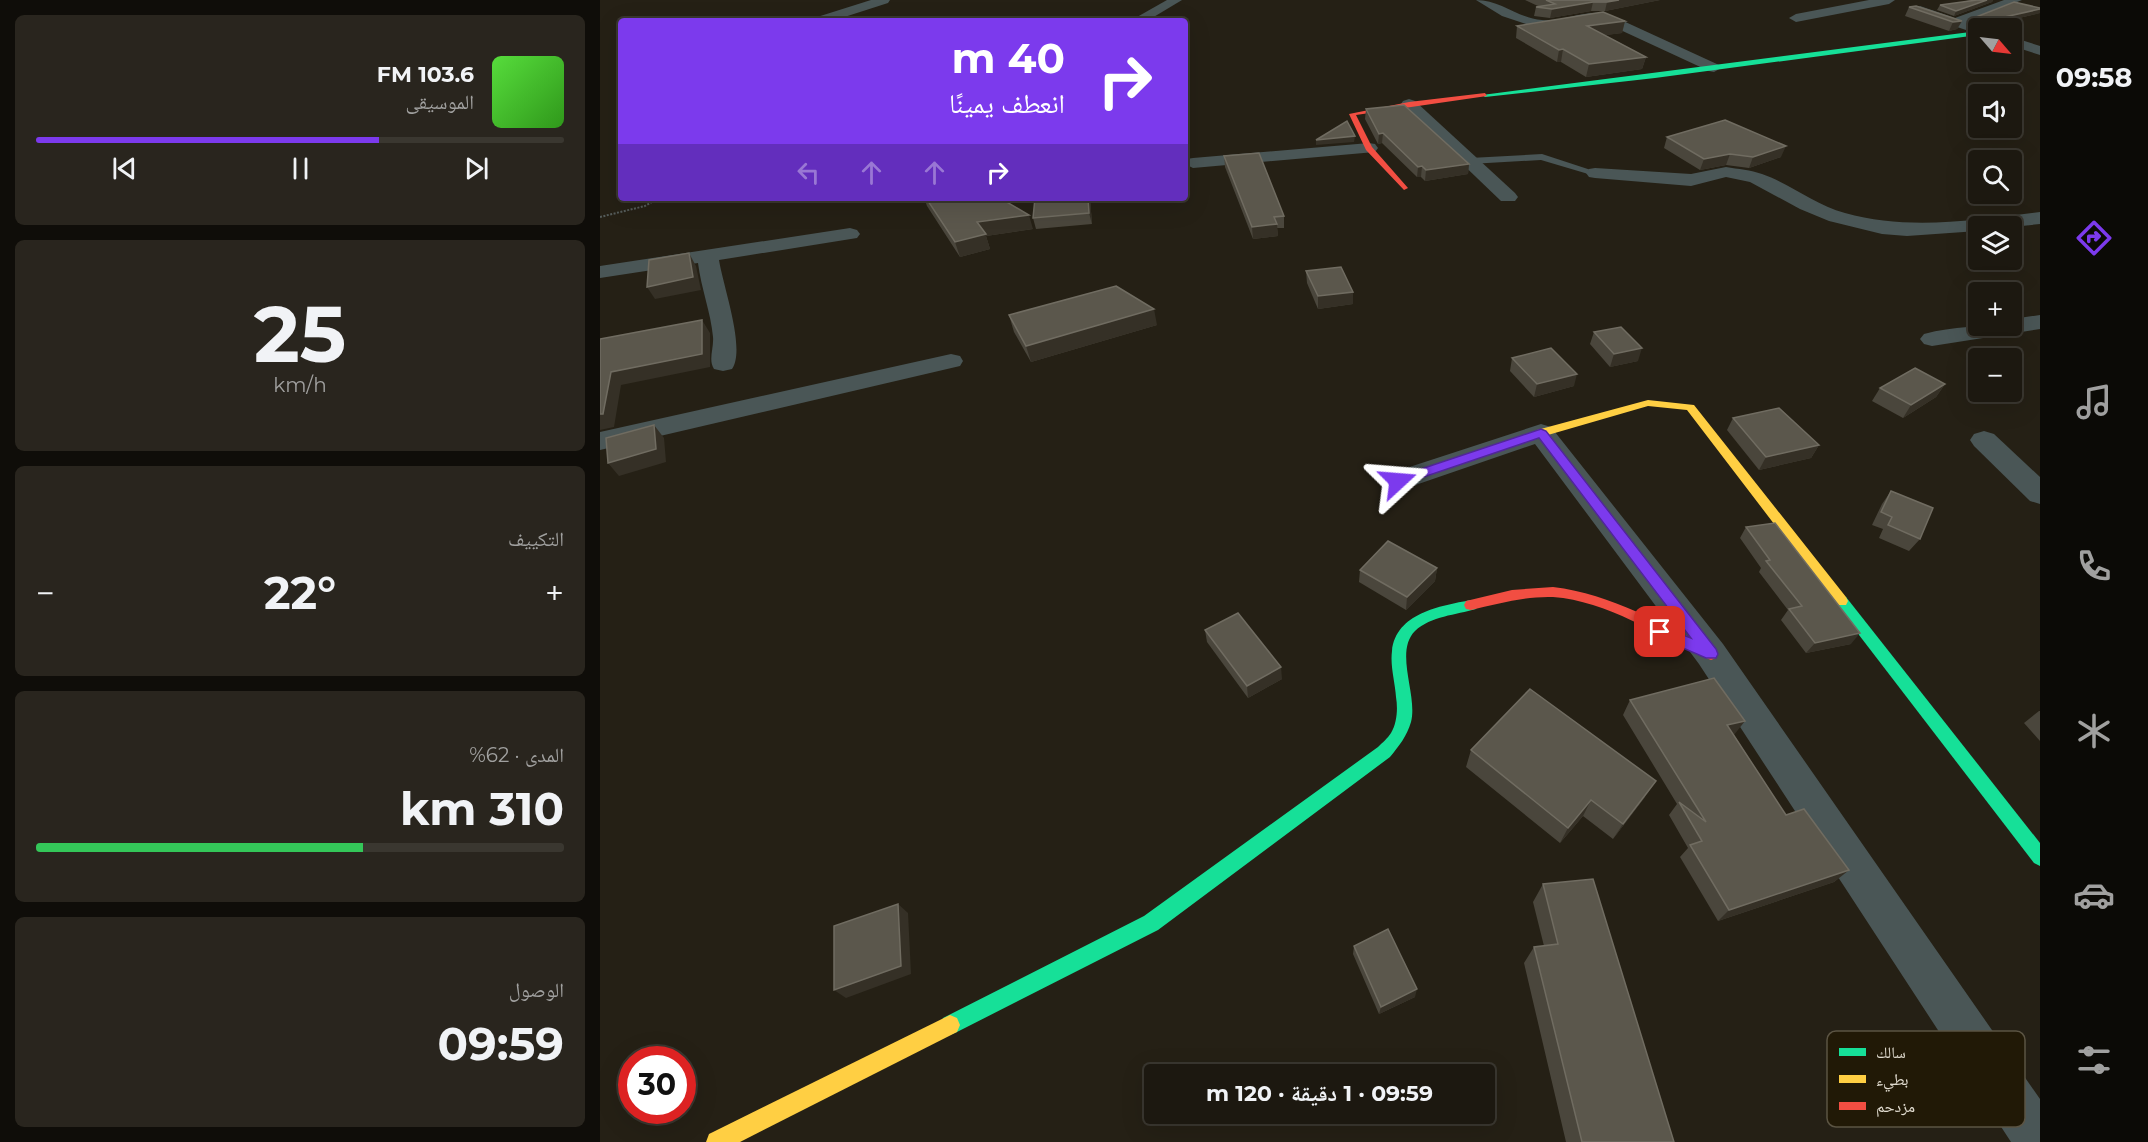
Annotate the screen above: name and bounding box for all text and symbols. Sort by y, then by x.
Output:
north arrow [1968,18,2022,72]
map controls [1968,18,2022,402]
text: 40 m [952,32,1065,84]
icon: right [1086,42,1164,120]
text: 103.6 FM [377,61,474,88]
text: 09:58 [2056,61,2132,94]
button: sound [1968,84,2022,138]
text: انعطف يمينًا [949,87,1065,120]
text: الموسيقى [406,90,474,114]
button: search [1968,150,2022,204]
icon: previous [108,152,141,185]
icon: pause [284,152,317,185]
icon: next [460,152,493,185]
icon: left [792,156,825,189]
icon: ahead [855,156,888,189]
icon: ahead [918,156,951,189]
icon: right [981,156,1014,189]
button: layers [1968,216,2022,270]
icon: directions [2073,217,2115,259]
button: + [1968,282,2022,336]
text: 25 [254,286,346,382]
button: − [1968,348,2022,402]
text: km/h [273,373,327,397]
icon: music [2073,381,2115,423]
position arrow [1366,449,1430,513]
text: التكييف [508,527,564,551]
icon: phone [2073,545,2115,587]
text: 22° [264,565,336,620]
text: − [36,573,55,613]
text: + [545,573,564,613]
pin [1634,606,1685,657]
icon: arrive [1643,615,1676,648]
icon: climate [2073,710,2115,752]
text: المدى · 62% [469,743,564,767]
text: 310 km [400,781,564,836]
icon: car [2073,874,2115,916]
text: الوصول [509,978,564,1002]
text: 09:59 [438,1016,564,1071]
legend [1827,1031,2025,1127]
icon: filters [2073,1039,2115,1081]
text: سالك [1876,1043,1906,1062]
speed limit sign: 30 [618,1046,696,1124]
text: بطيء [1876,1070,1908,1092]
text: 09:59 · 1 دقيقة · 120 m [1206,1080,1433,1107]
text: مزدحم [1876,1097,1915,1117]

